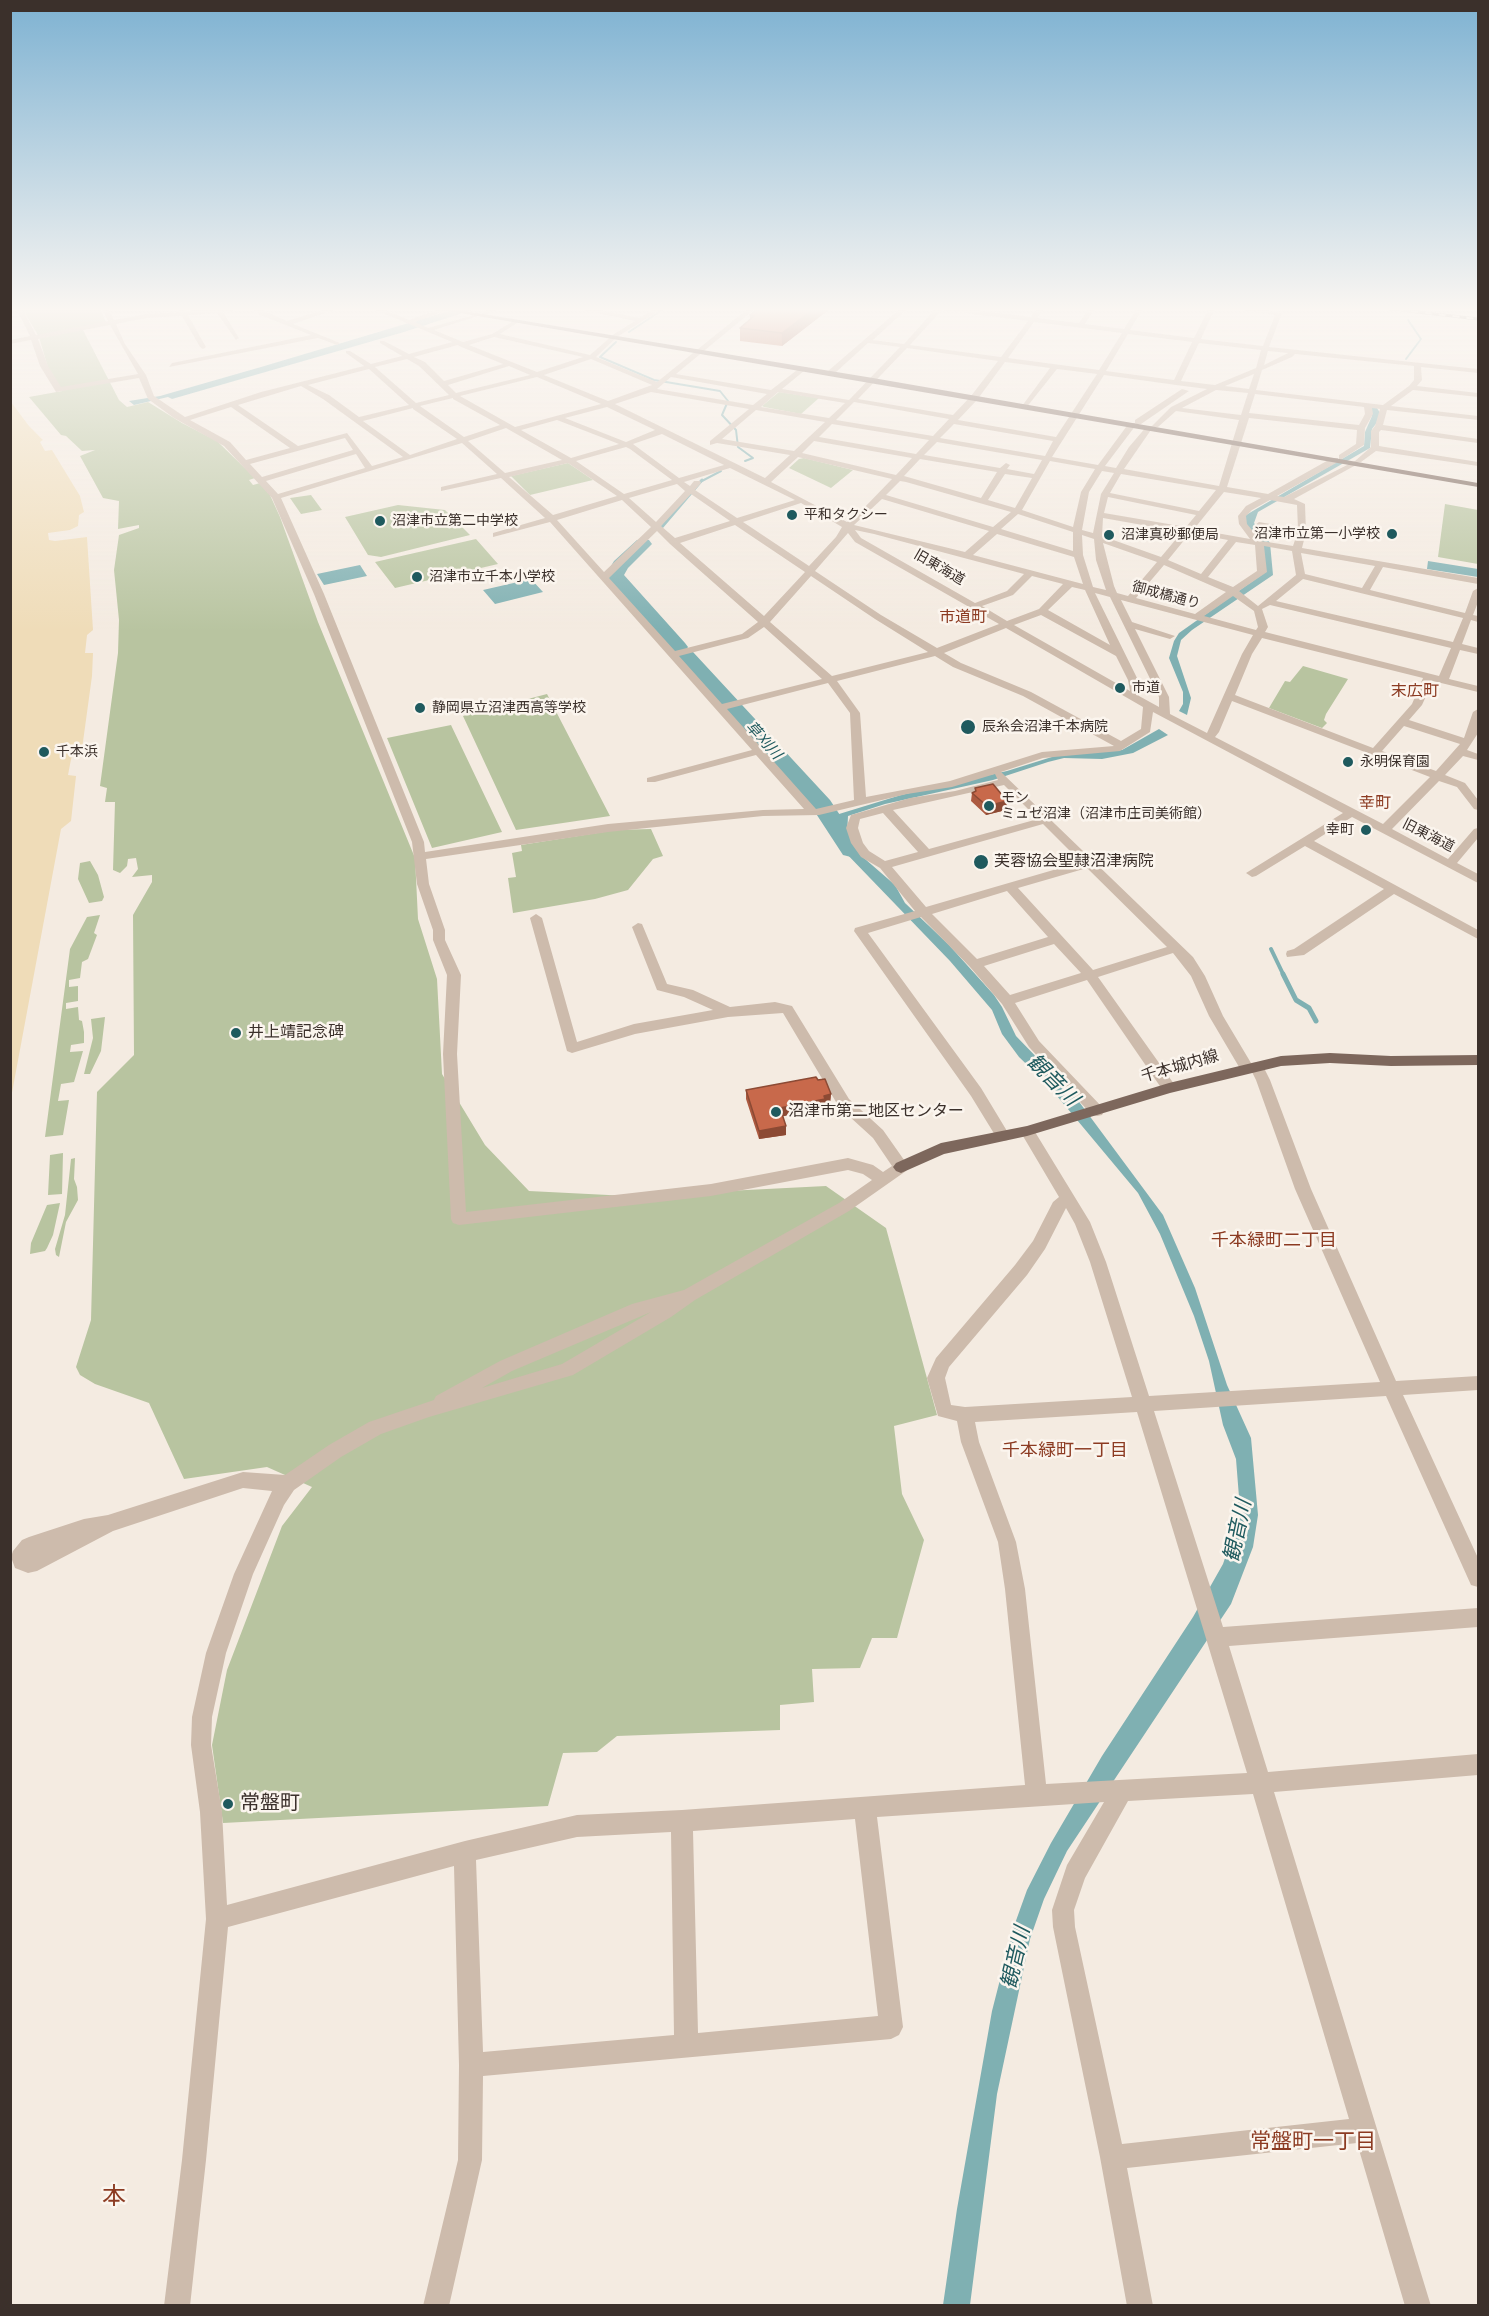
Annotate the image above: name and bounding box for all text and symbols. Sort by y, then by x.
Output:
place label: 平和タクシー [804,507,888,523]
marker: 平和タクシー [785,508,799,522]
place label: 沼津市立第二中学校 [392,513,518,529]
marker: 沼津市立第二中学校 [373,514,387,528]
place label: 沼津市立第一小学校 [1254,526,1380,542]
place label: 沼津真砂郵便局 [1121,527,1219,543]
marker: 沼津市立第一小学校 [1385,527,1399,541]
marker: 沼津真砂郵便局 [1102,528,1116,542]
street label: 旧東海道 [911,547,967,589]
place label: 沼津市立千本小学校 [429,569,555,585]
marker: 沼津市立千本小学校 [410,570,424,584]
street label: 御成橋通り [1130,579,1202,613]
district label: 市道町 [939,608,987,628]
place label: 市道 [1132,680,1160,696]
marker: 市道 [1113,681,1127,695]
district label: 末広町 [1391,682,1439,702]
place label: 静岡県立沼津西高等学校 [432,700,586,716]
marker: 静岡県立沼津西高等学校 [413,701,427,715]
water label: 草刈川 [741,718,785,764]
marker: 辰糸会沼津千本病院 [959,718,977,736]
place label: 辰糸会沼津千本病院 [982,719,1108,735]
place label: 千本浜 [56,744,98,760]
marker: 千本浜 [37,745,51,759]
place label: 永明保育園 [1360,754,1430,770]
marker: 永明保育園 [1341,755,1355,769]
place label: モン ミュゼ沼津（沼津市庄司美術館） [1001,790,1211,822]
district label: 幸町 [1359,794,1391,814]
marker: モン ミュゼ沼津（沼津市庄司美術館） [982,799,996,813]
street label: 旧東海道 [1399,816,1457,856]
place label: 幸町 [1326,822,1354,838]
marker: 幸町 [1359,823,1373,837]
place label: 芙蓉協会聖隷沼津病院 [994,852,1154,872]
marker: 芙蓉協会聖隷沼津病院 [972,853,990,871]
place label: 井上靖記念碑 [248,1023,344,1043]
marker: 井上靖記念碑 [229,1026,243,1040]
street label: 千本城内線 [1139,1047,1221,1087]
water label: 観音川 [1021,1050,1083,1112]
place label: 沼津市第二地区センター [788,1102,964,1122]
marker: 沼津市第二地区センター [769,1105,783,1119]
district label: 千本緑町二丁目 [1211,1230,1337,1252]
district label: 千本緑町一丁目 [1002,1440,1128,1462]
water label: 観音川 [1220,1498,1258,1564]
place label: 常盤町 [240,1792,300,1816]
marker: 常盤町 [221,1797,235,1811]
water label: 観音川 [998,1924,1036,1992]
district label: 常盤町一丁目 [1250,2130,1376,2156]
district label: 本 [102,2184,126,2212]

